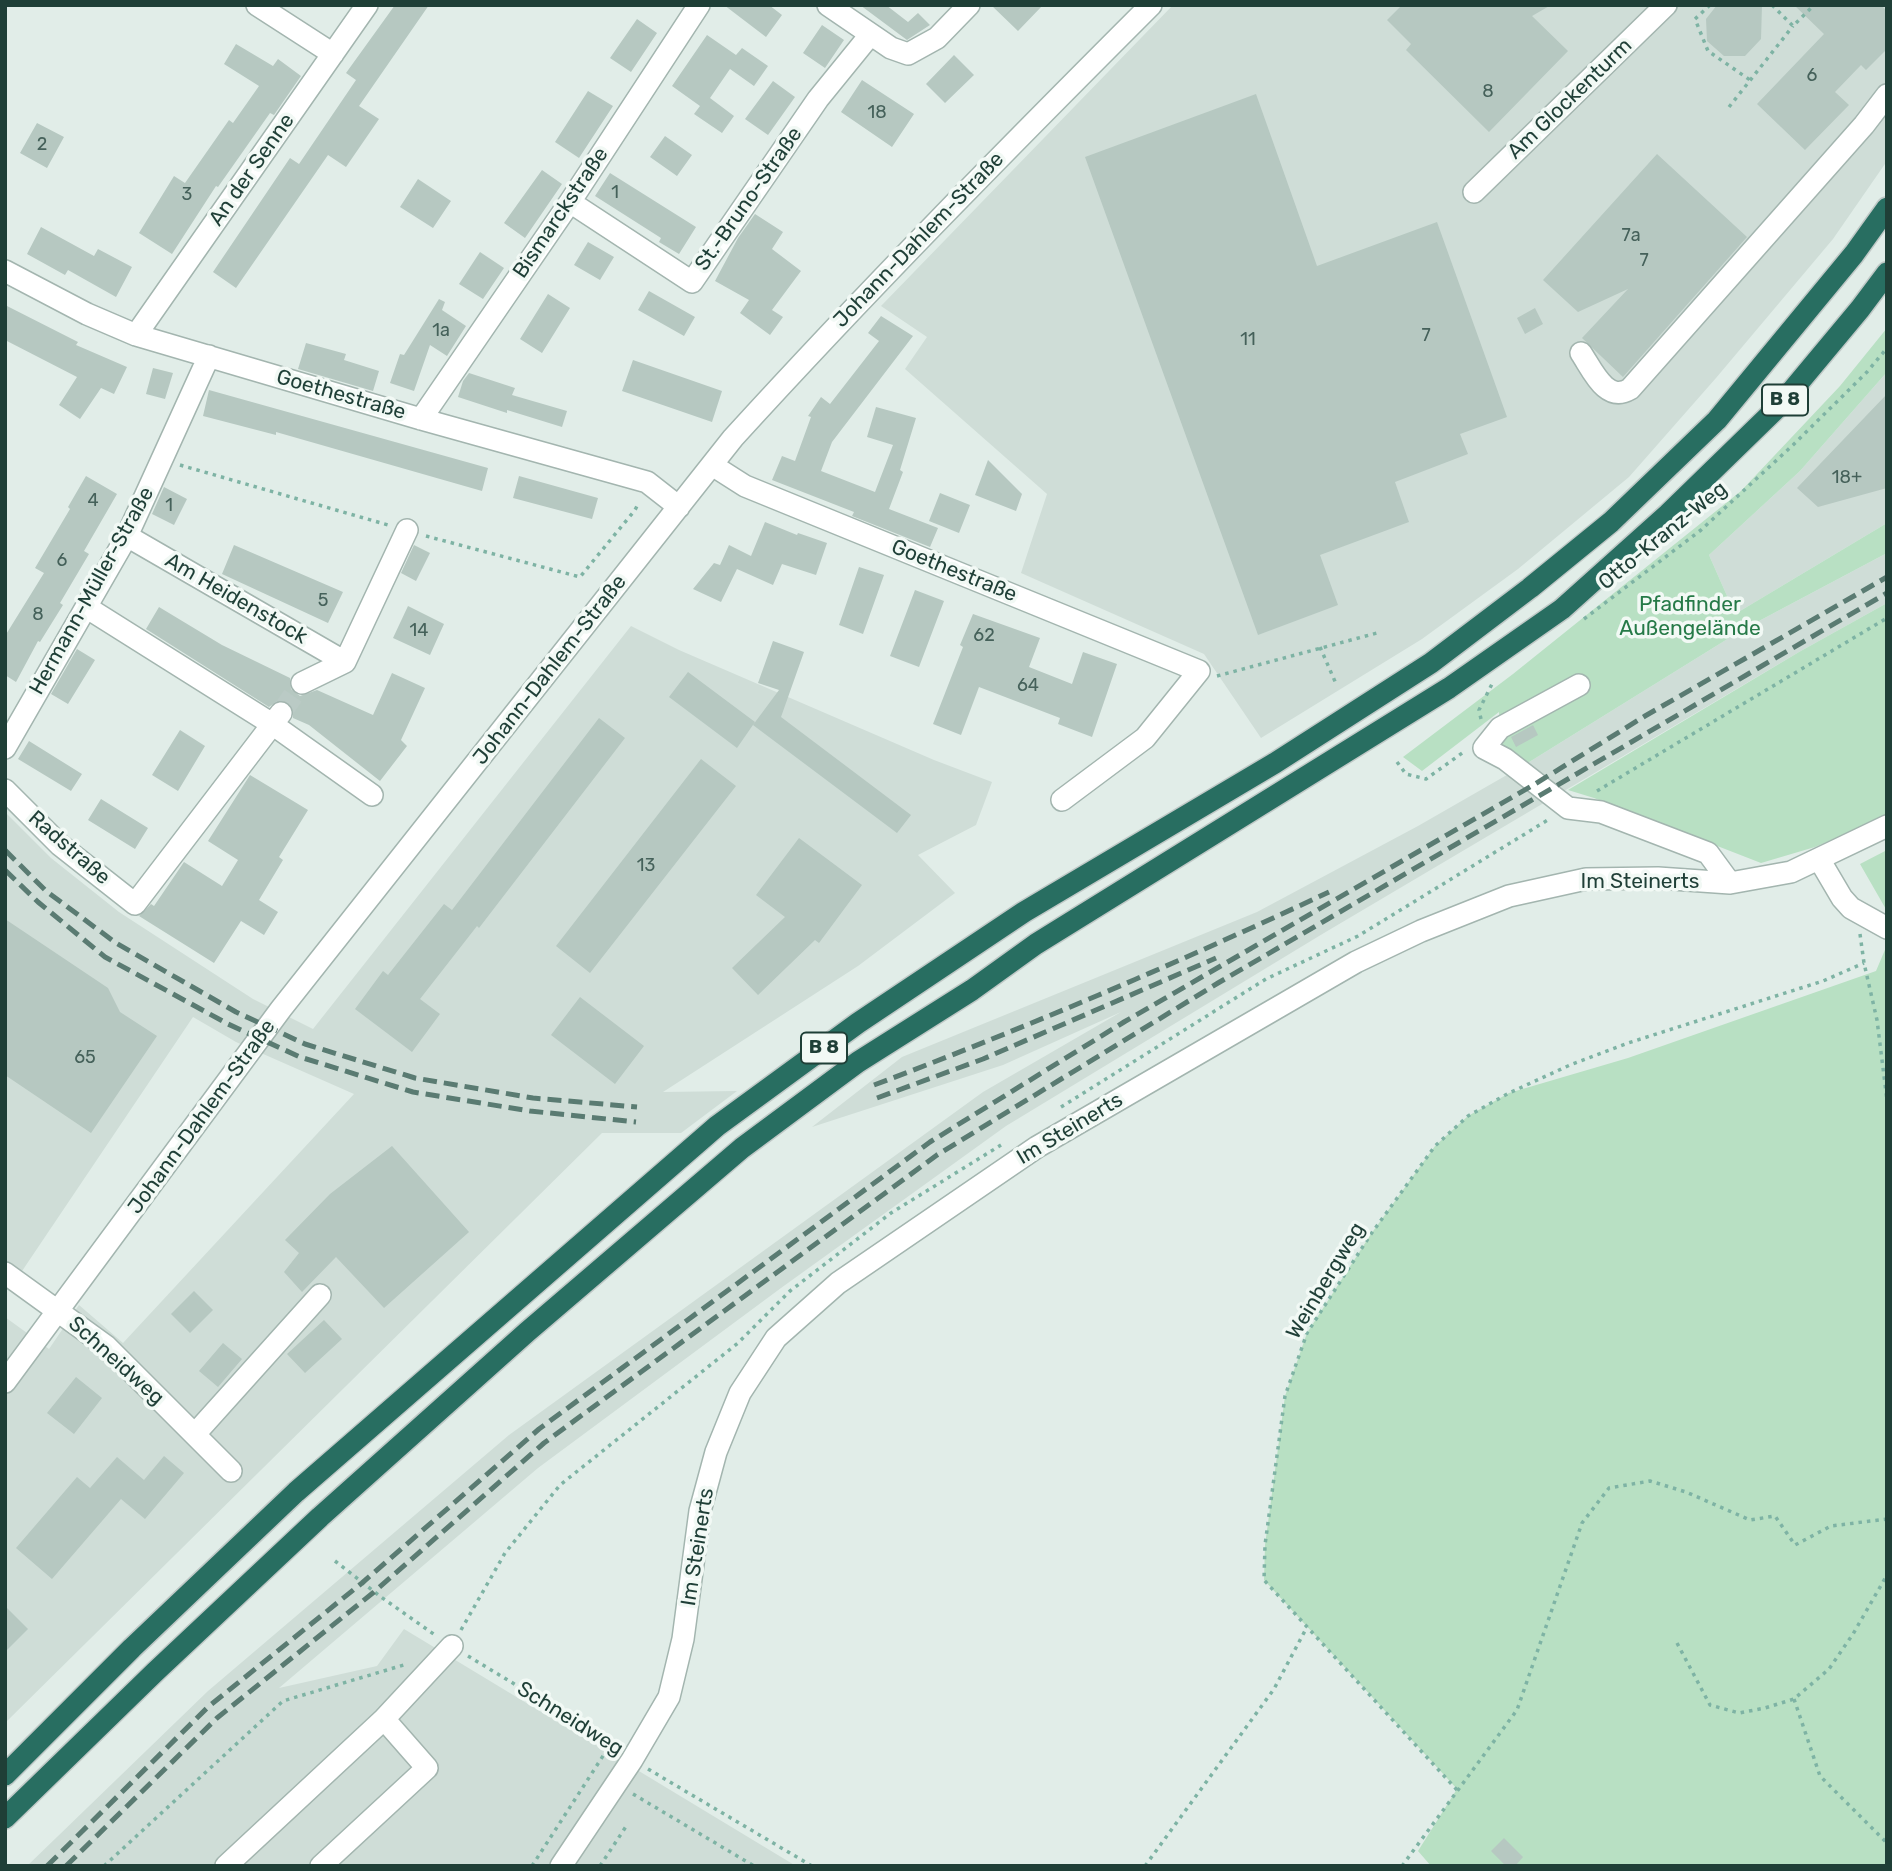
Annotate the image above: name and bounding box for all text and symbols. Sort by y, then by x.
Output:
street label: Am Glockenturm [1503,33,1637,165]
house number: 6 [1807,65,1817,87]
house number: 8 [1482,81,1494,103]
house number: 18 [867,102,887,124]
street label: An der Senne [204,109,300,231]
street label: St.-Bruno-Straße [690,122,808,276]
house number: 2 [37,134,47,156]
street label: Bismarckstraße [508,143,614,283]
street label: Johann-Dahlem-Straße [829,147,1009,333]
house number: 1 [611,182,619,204]
house number: 3 [182,184,192,206]
house number: 7a [1621,225,1641,247]
house number: 7 [1639,250,1649,272]
house number: 1a [432,320,450,342]
house number: 7 [1421,325,1431,347]
house number: 11 [1240,329,1256,351]
street label: Goethestraße [273,365,409,425]
road number: B 8 [1762,384,1808,416]
house number: 18+ [1832,467,1862,489]
street label: Otto-Kranz-Weg [1594,476,1732,596]
street label: Hermann-Müller-Straße [24,483,160,699]
house number: 4 [87,490,99,512]
house number: 1 [165,495,173,517]
street label: Goethestraße [888,534,1020,608]
street label: Am Heidenstock [160,548,312,650]
house number: 6 [57,550,67,572]
street label: Johann-Dahlem-Straße [468,570,632,770]
house number: 5 [318,590,328,612]
park label: Pfadfinder Außengelände [1619,592,1761,642]
house number: 8 [32,604,44,626]
house number: 14 [410,620,428,642]
house number: 62 [973,625,995,647]
house number: 64 [1017,675,1039,697]
street label: Radstraße [23,806,115,890]
house number: 13 [637,855,655,877]
street label: Im Steinerts [1580,869,1700,895]
street label: Johann-Dahlem-Straße [123,1015,281,1219]
road number: B 8 [801,1032,847,1064]
house number: 65 [74,1047,96,1069]
street label: Im Steinerts [1012,1088,1128,1170]
street label: Weinbergweg [1281,1218,1371,1344]
street label: Schneidweg [63,1311,169,1411]
street label: Im Steinerts [676,1486,720,1608]
street label: Schneidweg [512,1676,628,1762]

